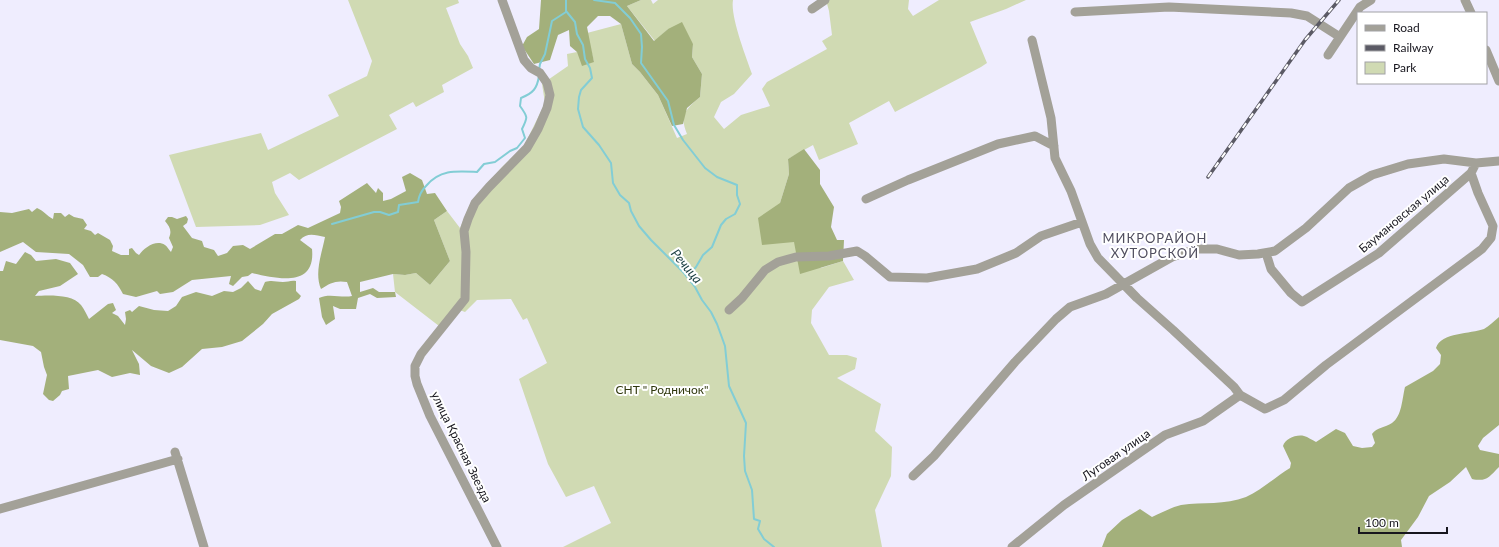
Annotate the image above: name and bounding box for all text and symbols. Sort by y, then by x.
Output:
legend [1357,12,1487,84]
text: Road [1393,20,1420,35]
text: Railway [1393,40,1434,55]
text: Park [1393,60,1417,75]
street label: Баумановская улица [1356,172,1452,256]
district label: МИКРОРАЙОН ХУТОРСКОЙ [1102,230,1208,261]
water label: Речица [668,245,706,287]
park label: СНТ " Родничок" [615,382,709,397]
street label: улица Красная Звезда [428,389,495,505]
street label: Луговая улица [1078,426,1153,484]
scale bar [1359,509,1447,535]
text: 100 m [1365,515,1399,530]

